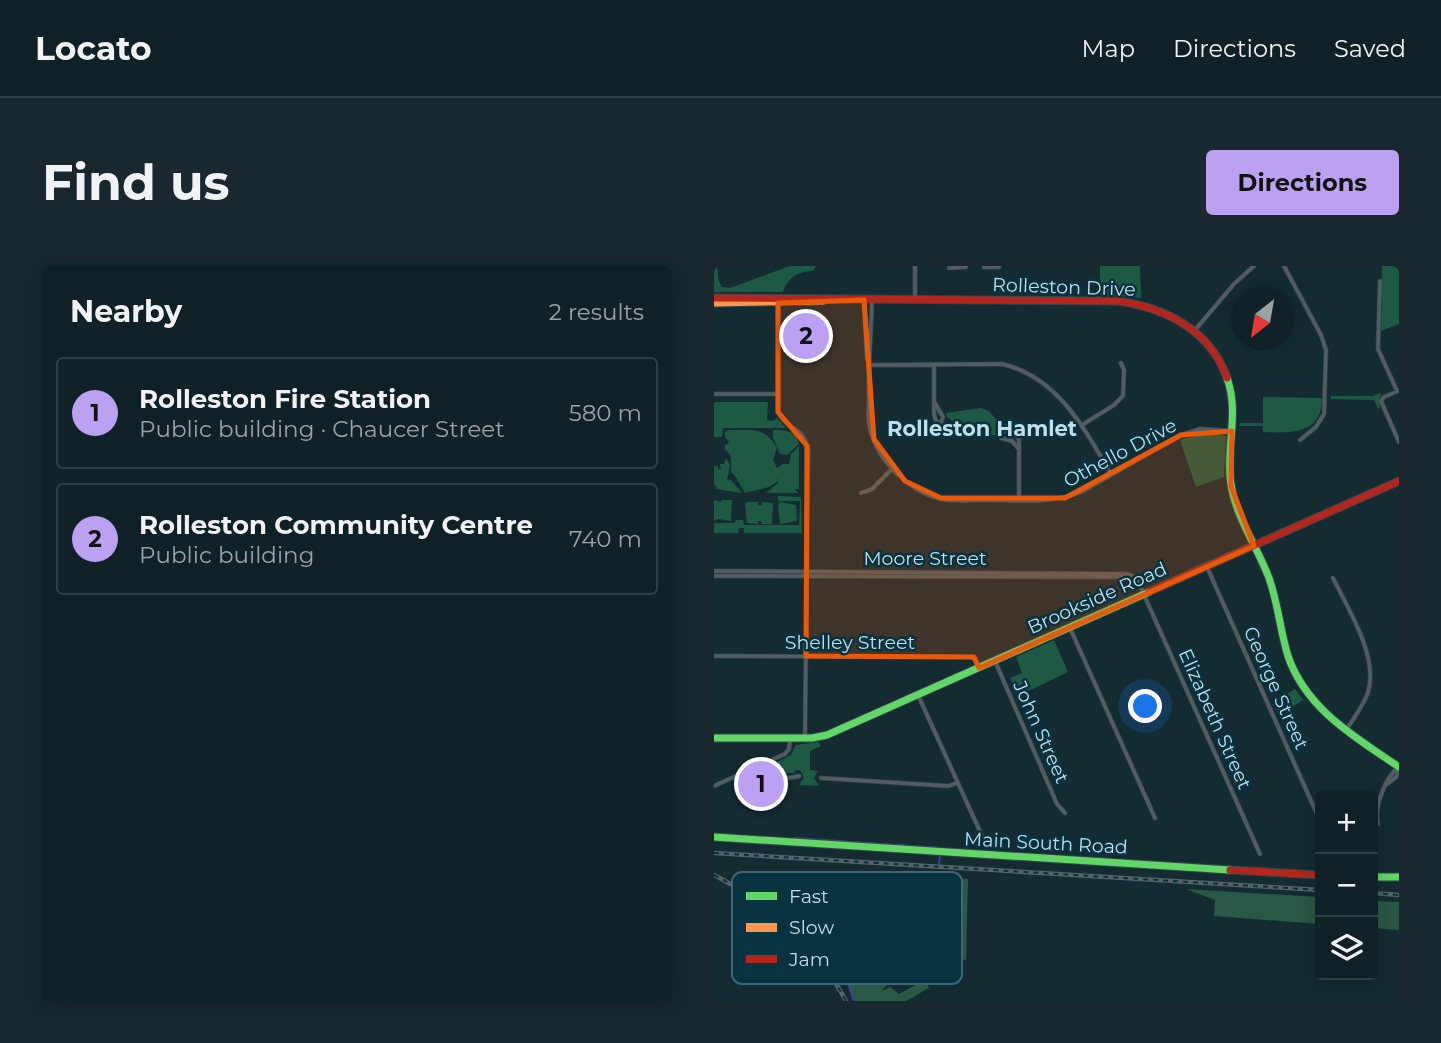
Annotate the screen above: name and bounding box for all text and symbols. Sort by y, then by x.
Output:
text: Locato [35,28,152,68]
text: Map [1082,34,1135,63]
text: Directions [1173,34,1296,63]
text: Saved [1334,34,1406,63]
button: Directions [1206,150,1399,215]
text: Find us [42,153,230,212]
street label: Rolleston Drive [992,273,1136,301]
north arrow [1231,287,1294,350]
text: Nearby [70,293,182,330]
text: 2 results [549,298,644,326]
pin: 2 [783,310,829,362]
text: Rolleston Fire Station [139,383,431,415]
text: 1 [90,399,100,427]
text: 580 m [569,399,642,427]
street label: Othello Drive [1059,414,1181,492]
text: Public building · Chaucer Street [139,415,505,443]
district label: Rolleston Hamlet [887,416,1077,441]
text: Rolleston Community Centre [139,509,533,541]
text: 2 [88,525,102,553]
text: 740 m [569,525,642,553]
text: Public building [139,541,314,569]
street label: Moore Street [863,547,987,570]
street label: Brookside Road [1024,557,1170,639]
street label: George Street [1239,623,1314,753]
street label: Shelley Street [785,631,915,654]
street label: Elizabeth Street [1174,645,1256,793]
street label: John Street [1008,676,1074,787]
your location [1128,689,1162,723]
pin: 1 [738,758,784,810]
map controls [1315,791,1378,980]
button: + [1315,791,1378,854]
street label: Main South Road [964,827,1128,859]
button: − [1315,854,1378,917]
legend [732,872,962,984]
text: Fast [789,885,829,908]
text: Slow [789,916,834,939]
button: layers [1315,917,1378,980]
text: Jam [788,948,830,971]

